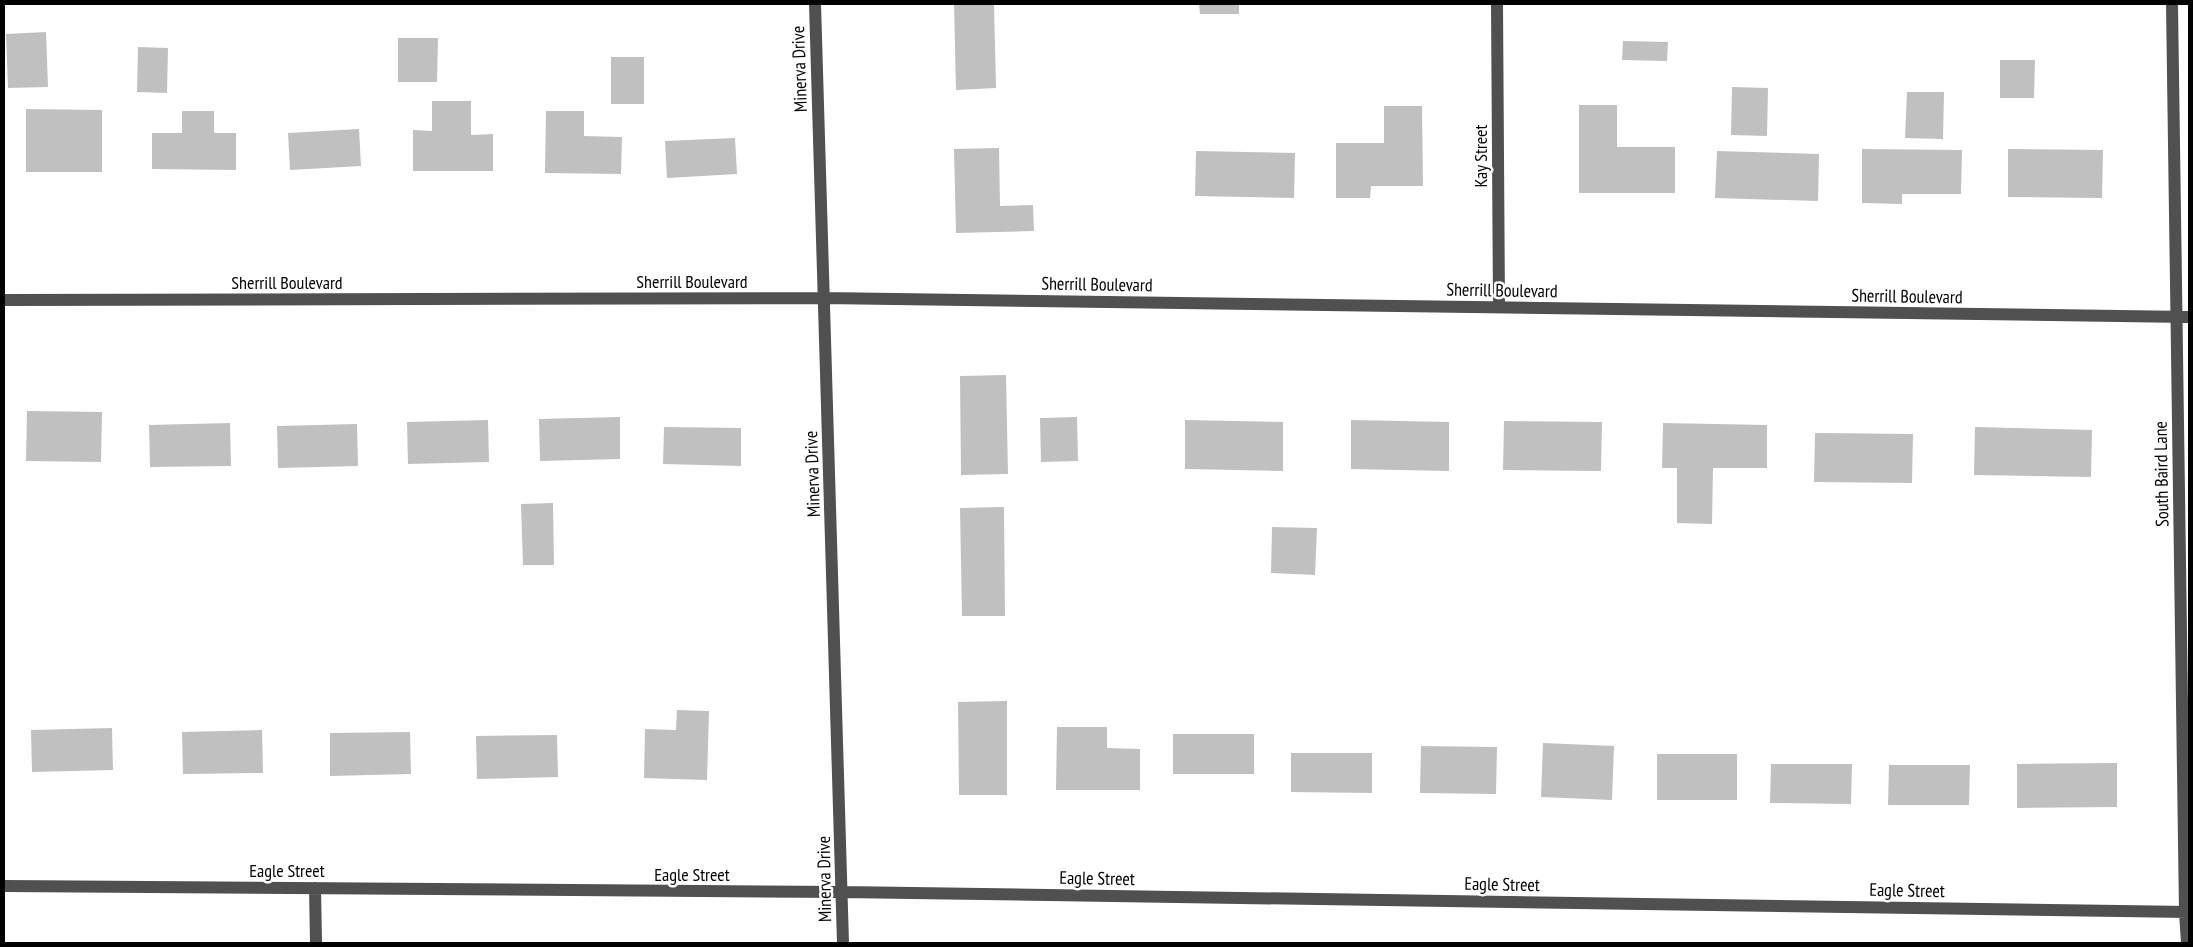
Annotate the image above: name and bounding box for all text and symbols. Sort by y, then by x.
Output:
street label: Minerva Drive [786,25,812,113]
street label: Kay Street [1469,124,1492,188]
street label: Sherrill Boulevard [636,270,748,293]
street label: Sherrill Boulevard [231,271,343,294]
street label: Sherrill Boulevard [1041,272,1153,296]
street label: Sherrill Boulevard [1446,278,1558,302]
street label: Sherrill Boulevard [1851,284,1963,308]
street label: South Baird Lane [2149,421,2173,527]
street label: Minerva Drive [799,430,825,518]
street label: Minerva Drive [812,836,836,922]
street label: Eagle Street [249,859,325,882]
street label: Eagle Street [654,863,730,886]
street label: Eagle Street [1059,866,1135,890]
street label: Eagle Street [1464,872,1540,896]
street label: Eagle Street [1869,878,1945,902]

